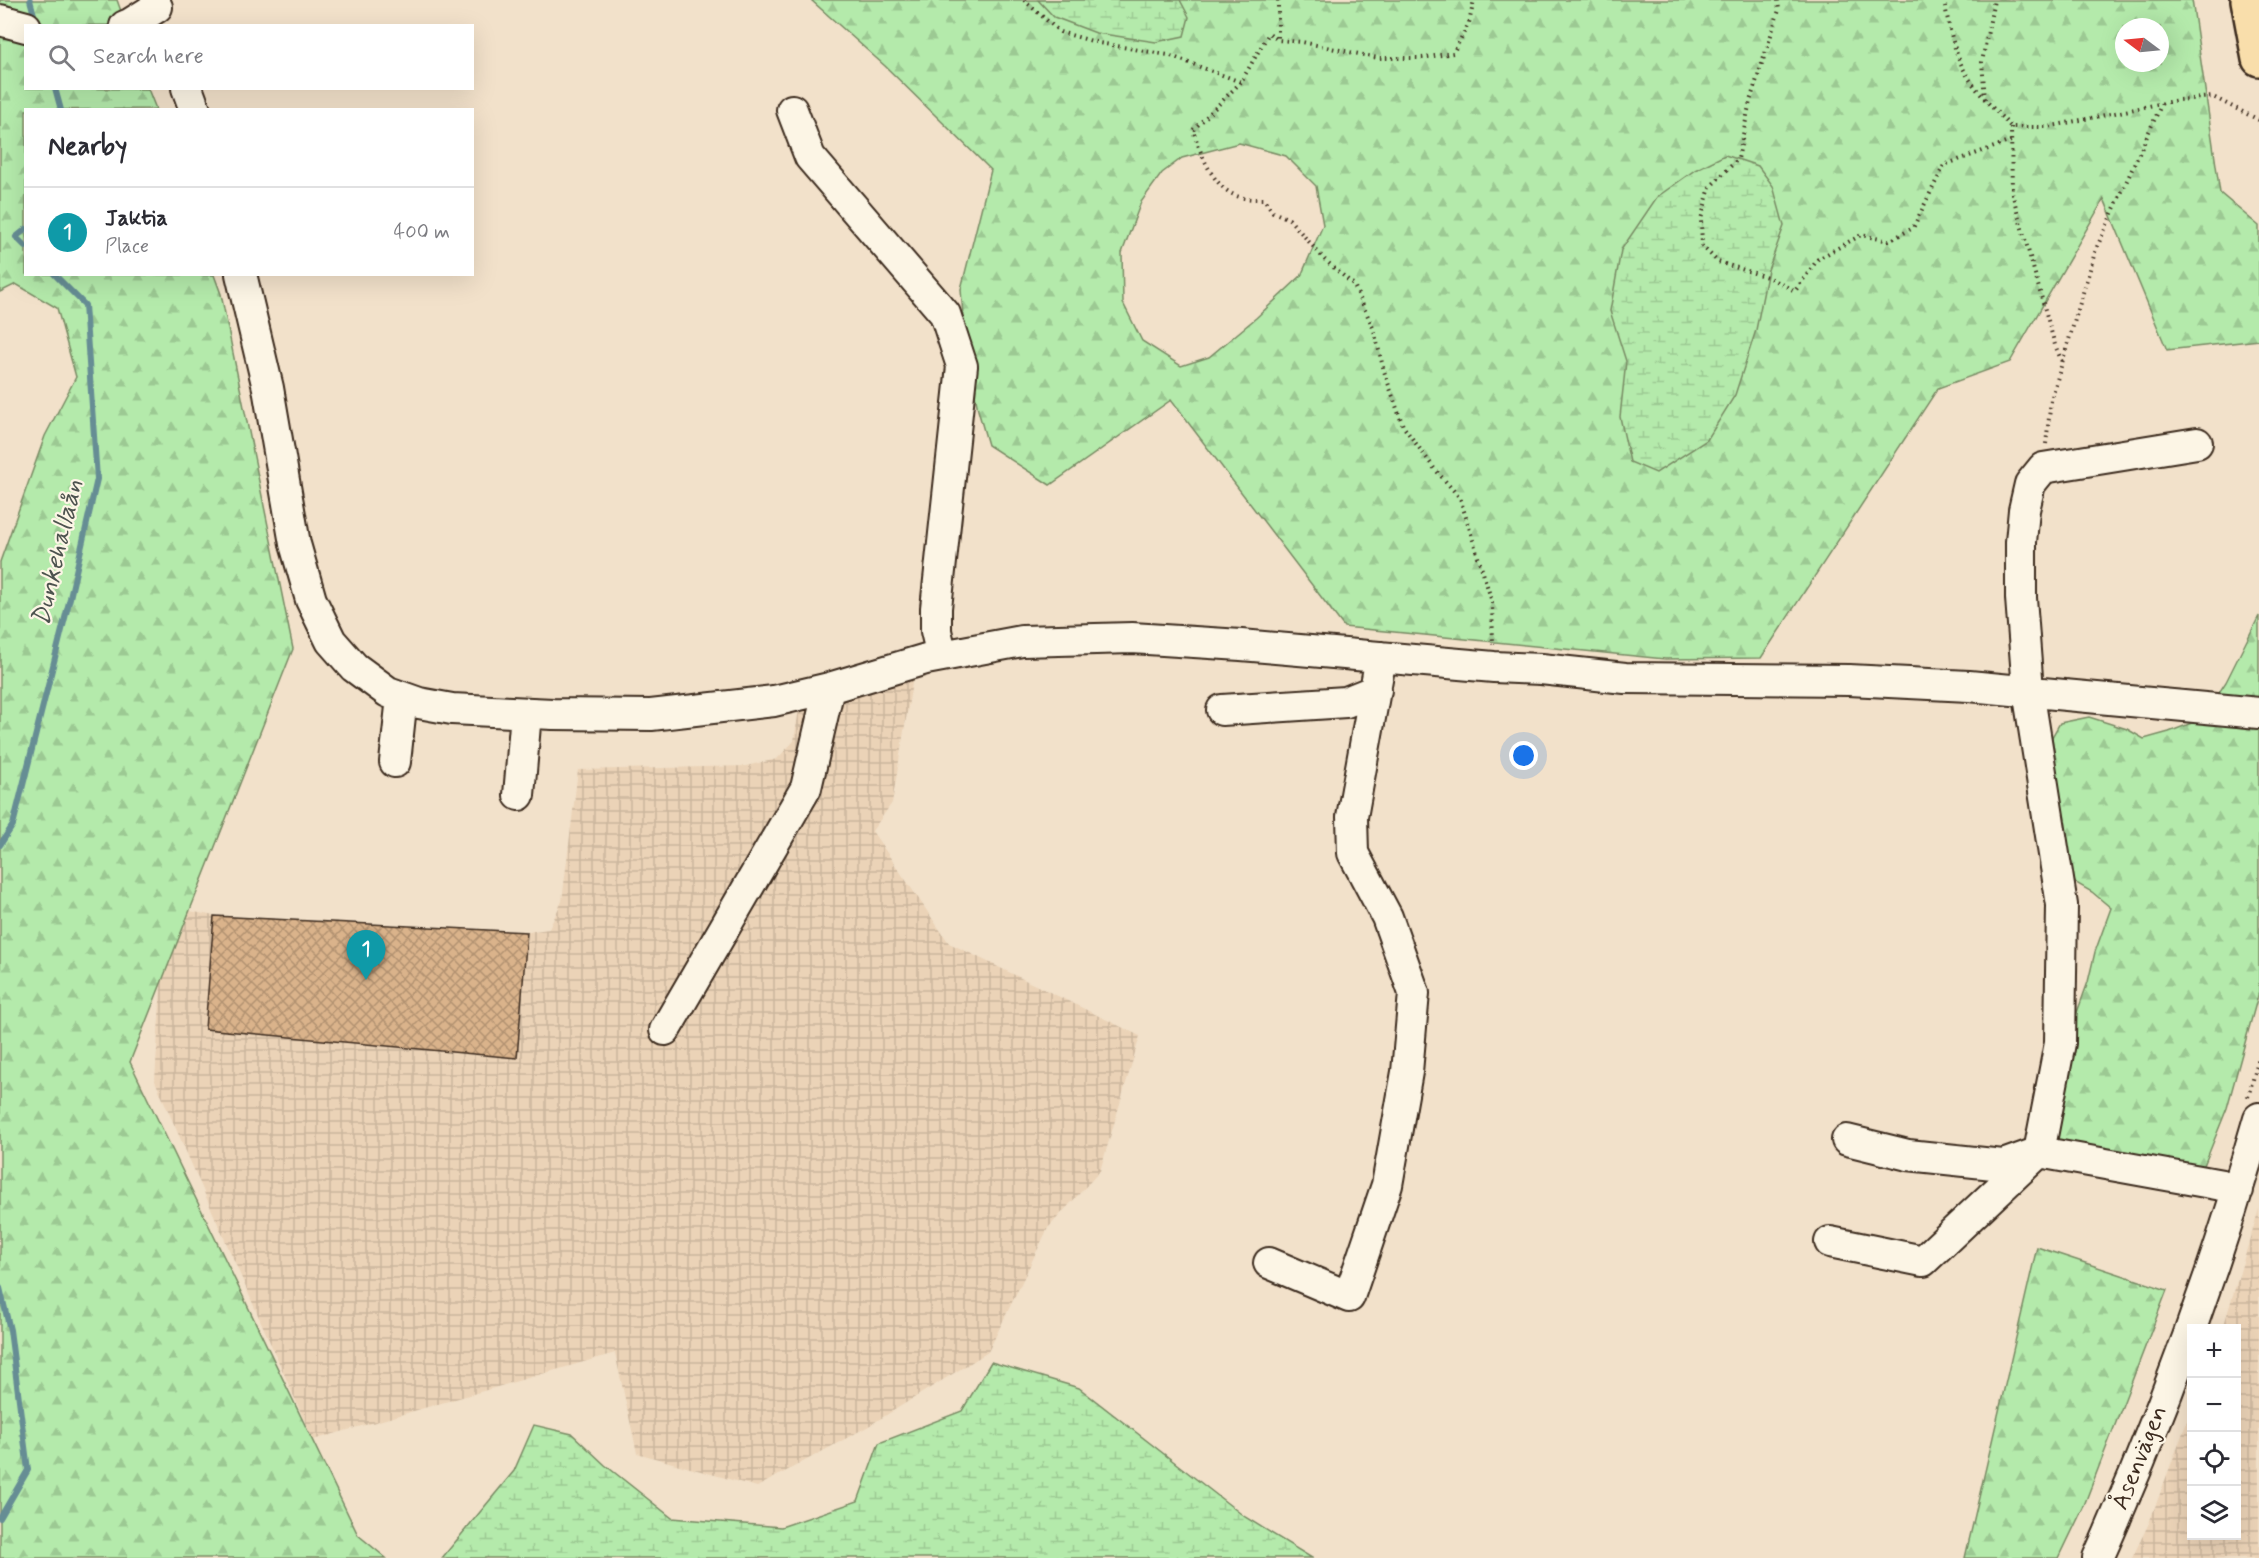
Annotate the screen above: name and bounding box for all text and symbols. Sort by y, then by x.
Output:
north arrow [2115,18,2169,72]
search box [24,24,474,90]
icon: search [45,41,78,74]
text: Search here [93,43,204,71]
text: Nearby [48,130,127,164]
text: Jaktia [105,205,168,233]
text: 1 [63,219,72,246]
text: 400 m [394,219,450,246]
text: Place [105,233,149,260]
water label: Dunkehallaån [25,476,91,630]
your location [1509,741,1538,770]
pin: 1 [346,930,386,980]
map controls [2187,1324,2241,1540]
button: + [2187,1324,2241,1378]
button: − [2187,1378,2241,1432]
street label: Åsenvägen [2105,1401,2175,1515]
button: locate [2187,1432,2241,1486]
button: layers [2187,1486,2241,1540]

